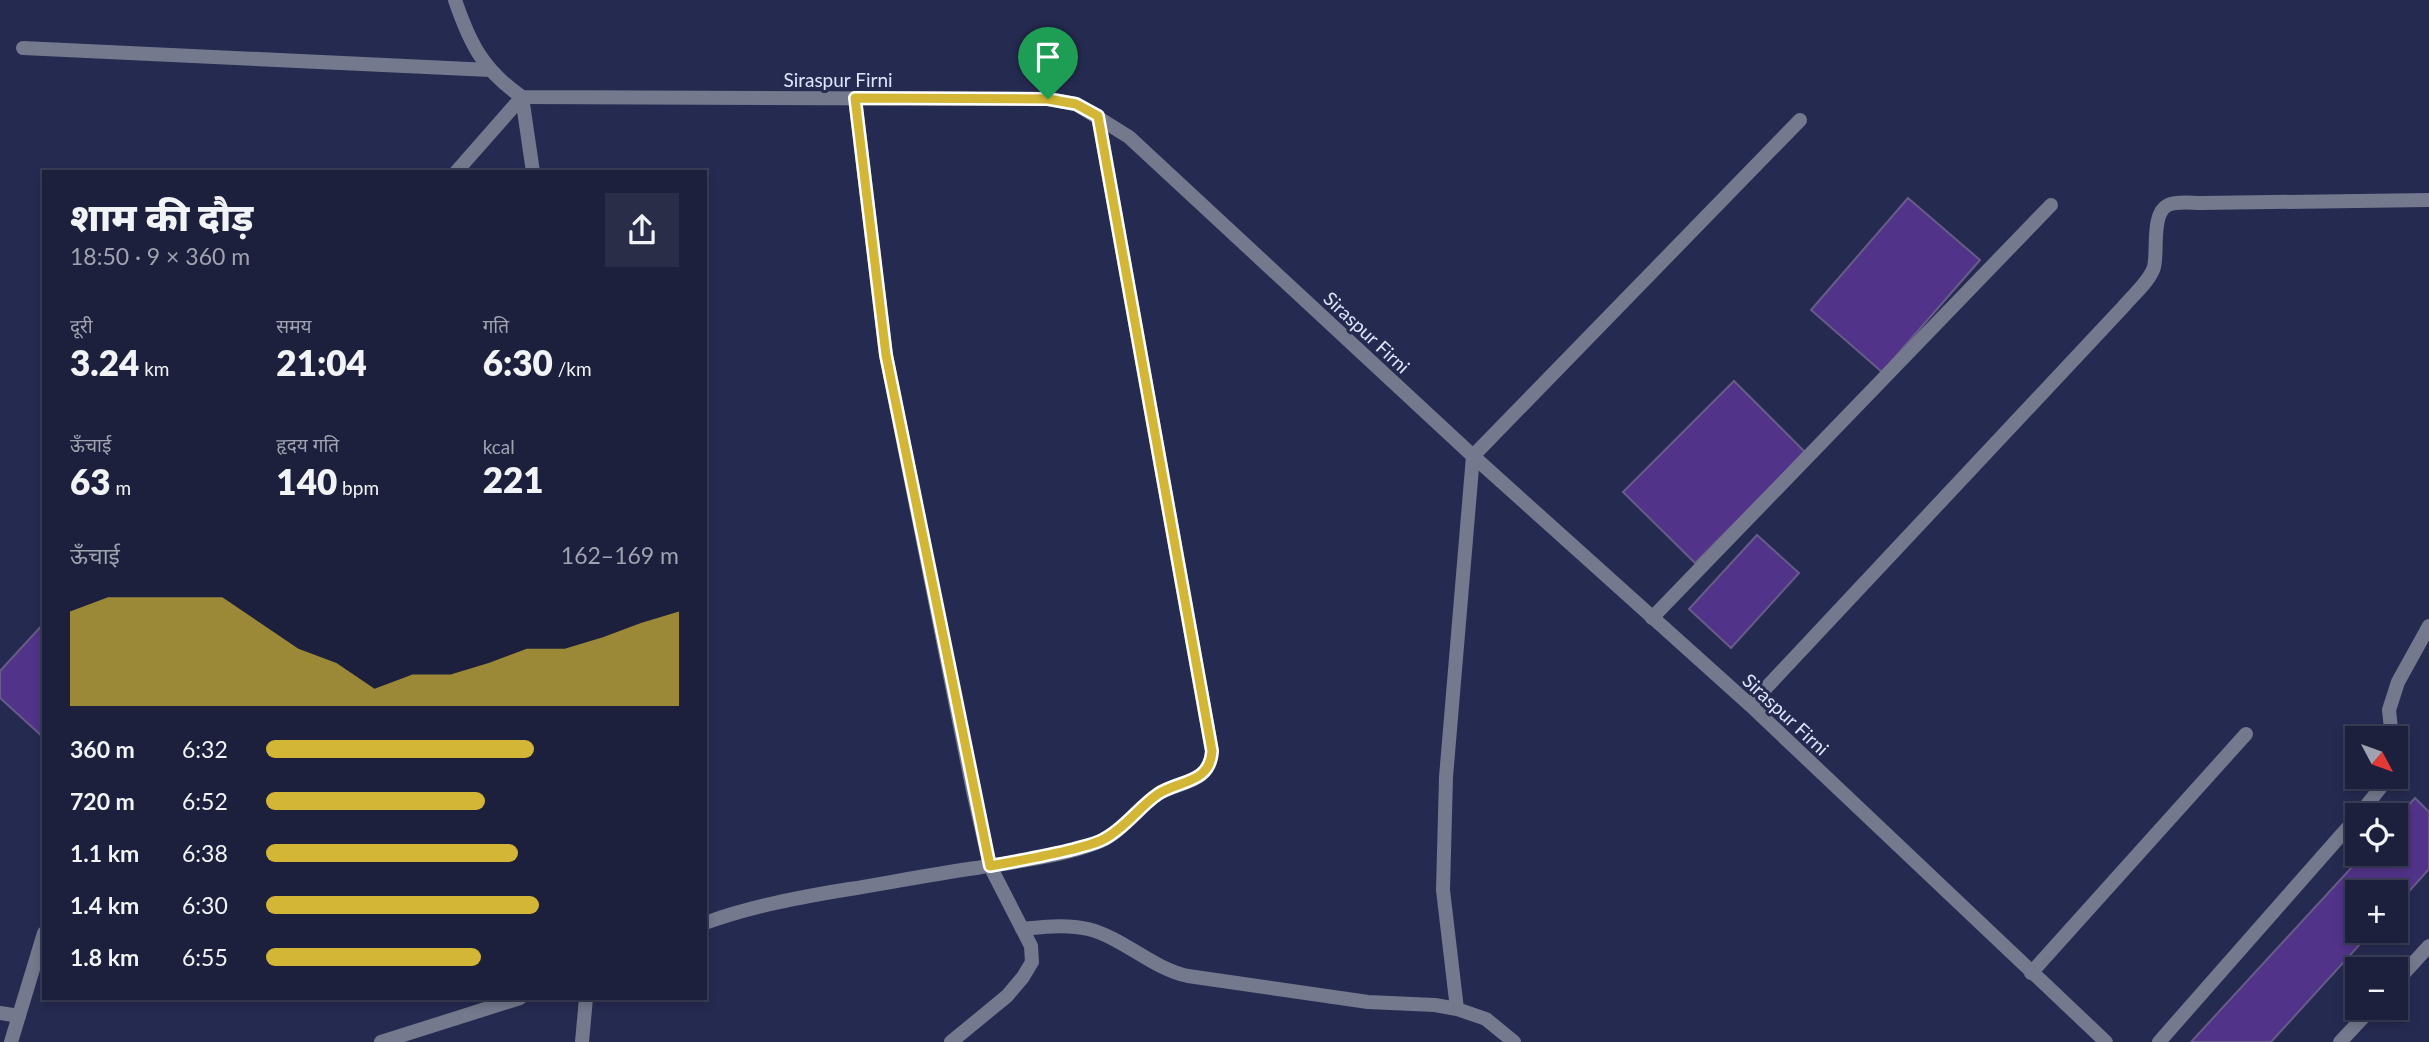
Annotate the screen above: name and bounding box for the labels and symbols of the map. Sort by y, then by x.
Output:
pin [1018,27,1078,99]
street label: Siraspur Firni [783,68,893,91]
street label: Siraspur Firni [1319,286,1415,378]
street label: Siraspur Firni [1738,668,1834,760]
north arrow [2345,726,2408,789]

